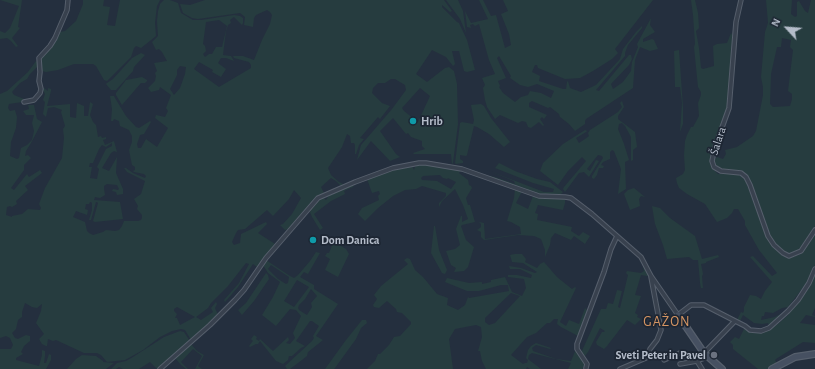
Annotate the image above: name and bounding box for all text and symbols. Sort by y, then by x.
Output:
north arrow [767,8,807,48]
text: N [769,17,782,28]
place label: Hrib [421,114,443,128]
marker: Hrib [408,116,418,126]
street label: Šalara [707,125,729,157]
place label: Dom Danica [321,233,379,247]
marker: Dom Danica [308,235,318,245]
district label: GAŽON [643,314,691,330]
place label: Sveti Peter in Pavel [616,348,706,362]
marker: Sveti Peter in Pavel [709,350,719,360]

